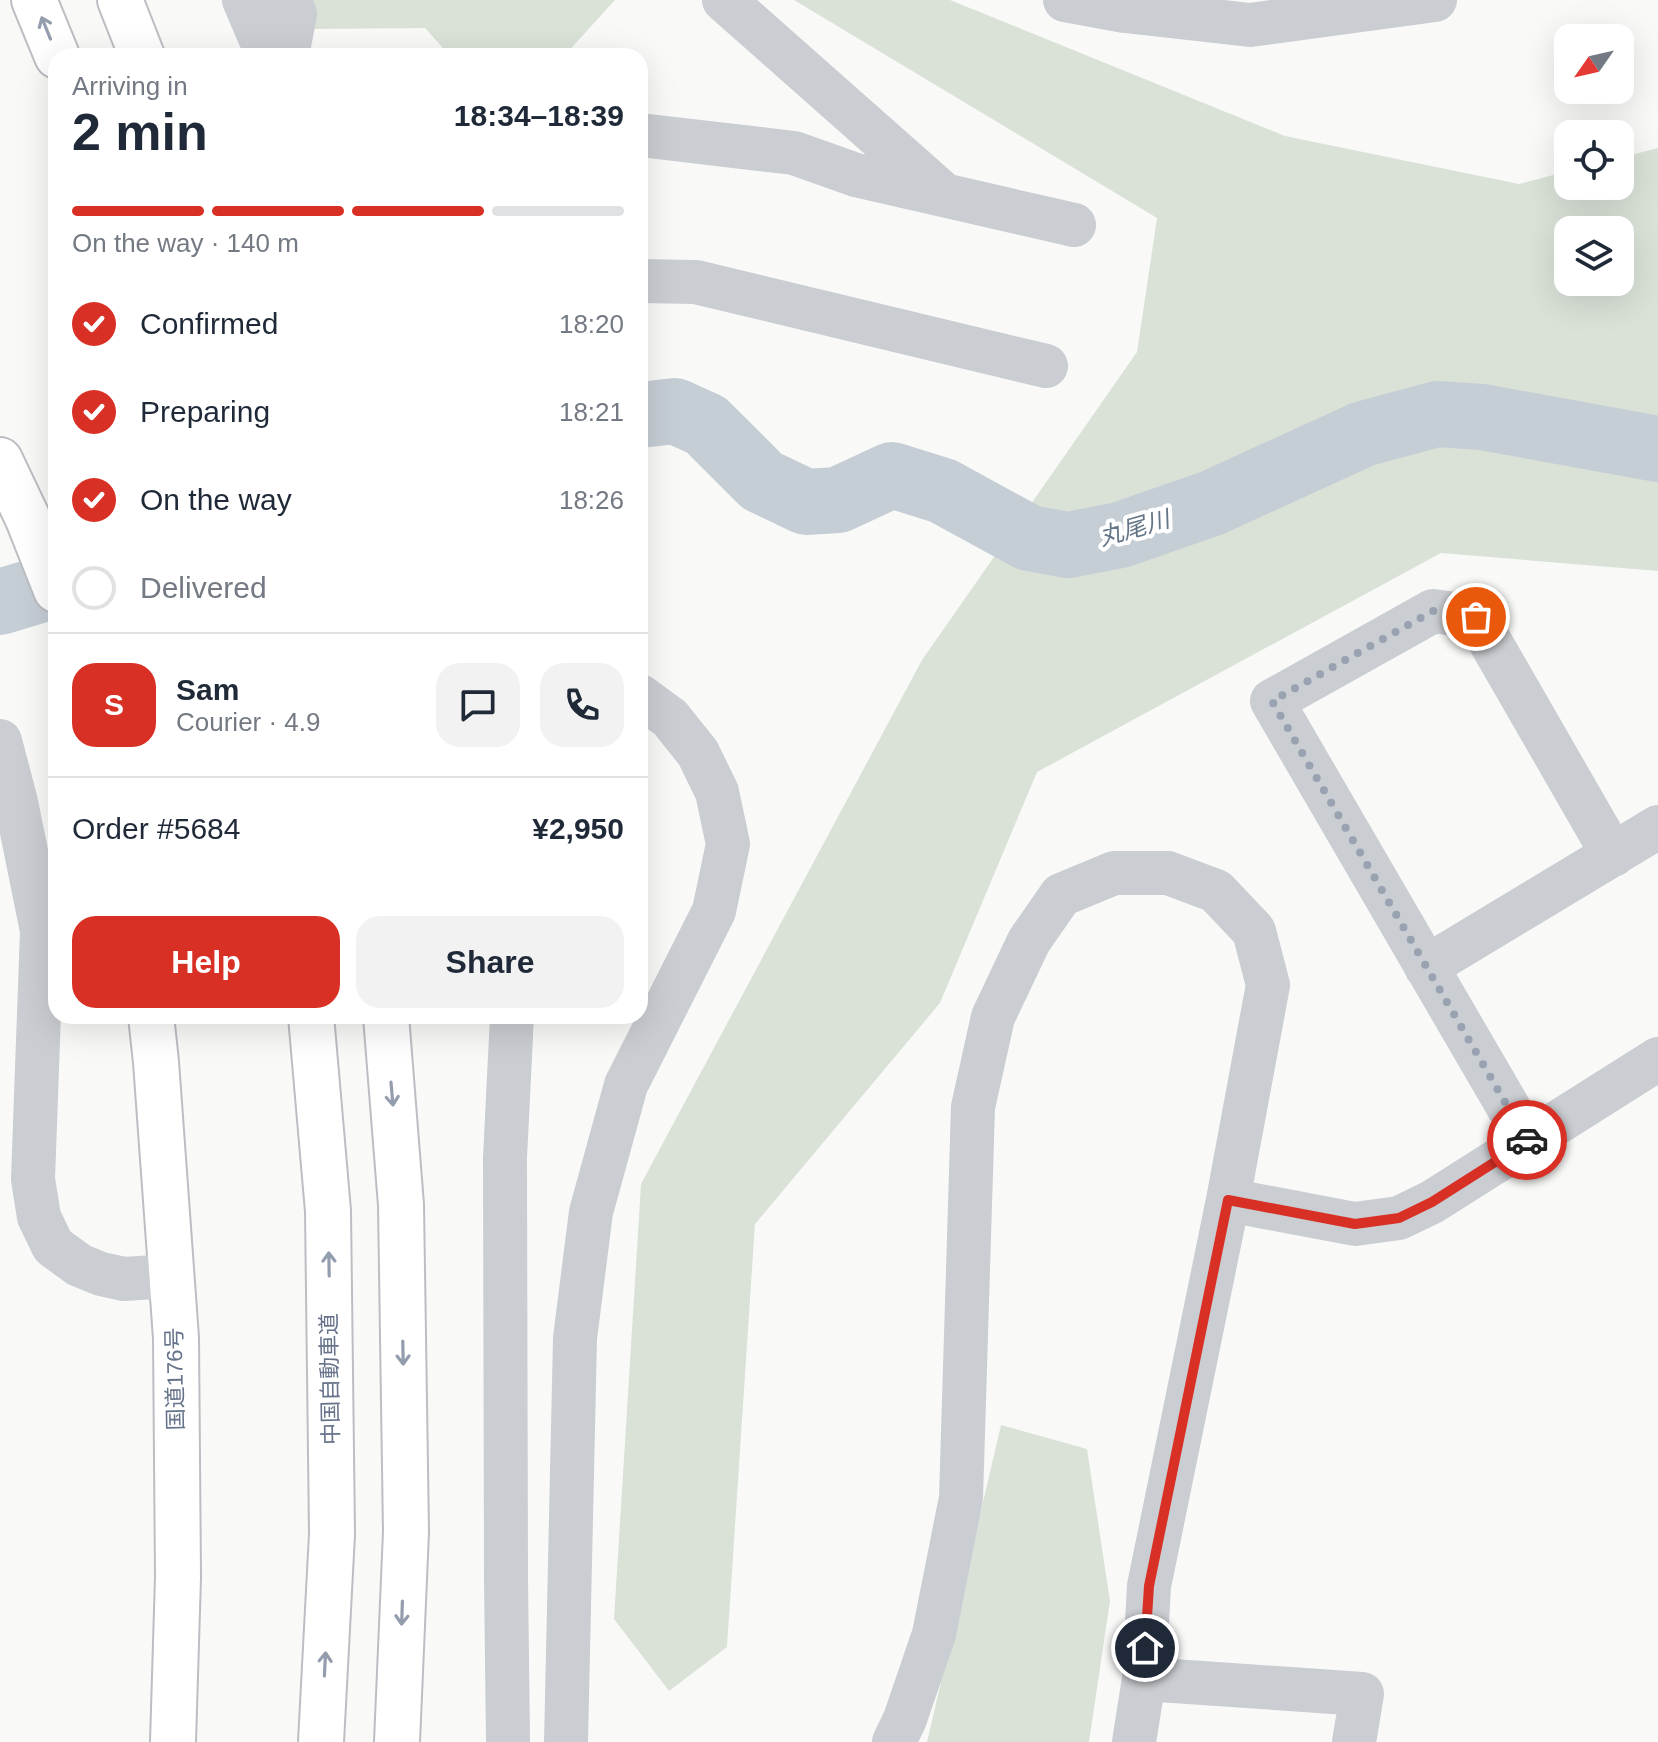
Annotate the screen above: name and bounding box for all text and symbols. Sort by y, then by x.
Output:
one-way arrow [37,16,52,41]
north arrow [1554,24,1634,104]
map controls [1554,24,1634,296]
text: Arriving in [72,71,188,101]
text: 18:34–18:39 [454,99,624,132]
text: 2 min [72,103,208,161]
button: locate [1554,120,1634,200]
button: layers [1554,216,1634,296]
text: On the way · 140 m [72,228,299,258]
icon: check [72,302,116,346]
text: Confirmed [140,307,278,340]
text: 18:20 [559,309,624,339]
icon: check [72,390,116,434]
text: Preparing [140,395,270,428]
text: 18:21 [559,397,624,427]
icon: check [72,478,116,522]
text: On the way [140,483,292,516]
text: 18:26 [559,485,624,515]
water label: 丸尾川 [1096,504,1175,551]
text: Delivered [140,571,267,604]
pin [1442,583,1510,651]
icon: bag [1454,595,1498,639]
button: chat [436,663,520,747]
button: phone [540,663,624,747]
text: Sam [176,673,239,706]
text: S [104,688,124,721]
text: Courier · 4.9 [176,707,321,737]
text: Order #5684 [72,812,240,845]
text: ¥2,950 [532,812,624,845]
button: Help [72,916,340,1008]
button: Share [356,916,624,1008]
one-way arrow [385,1080,400,1107]
courier [1487,1100,1567,1180]
icon: car [1505,1118,1549,1162]
one-way arrow [321,1251,336,1278]
street label: 中国自動車道 [316,1313,344,1445]
street label: 国道176号 [162,1327,188,1431]
one-way arrow [395,1339,411,1366]
one-way arrow [395,1599,410,1626]
pin [1111,1614,1179,1682]
icon: home [1123,1626,1167,1670]
one-way arrow [318,1651,333,1678]

